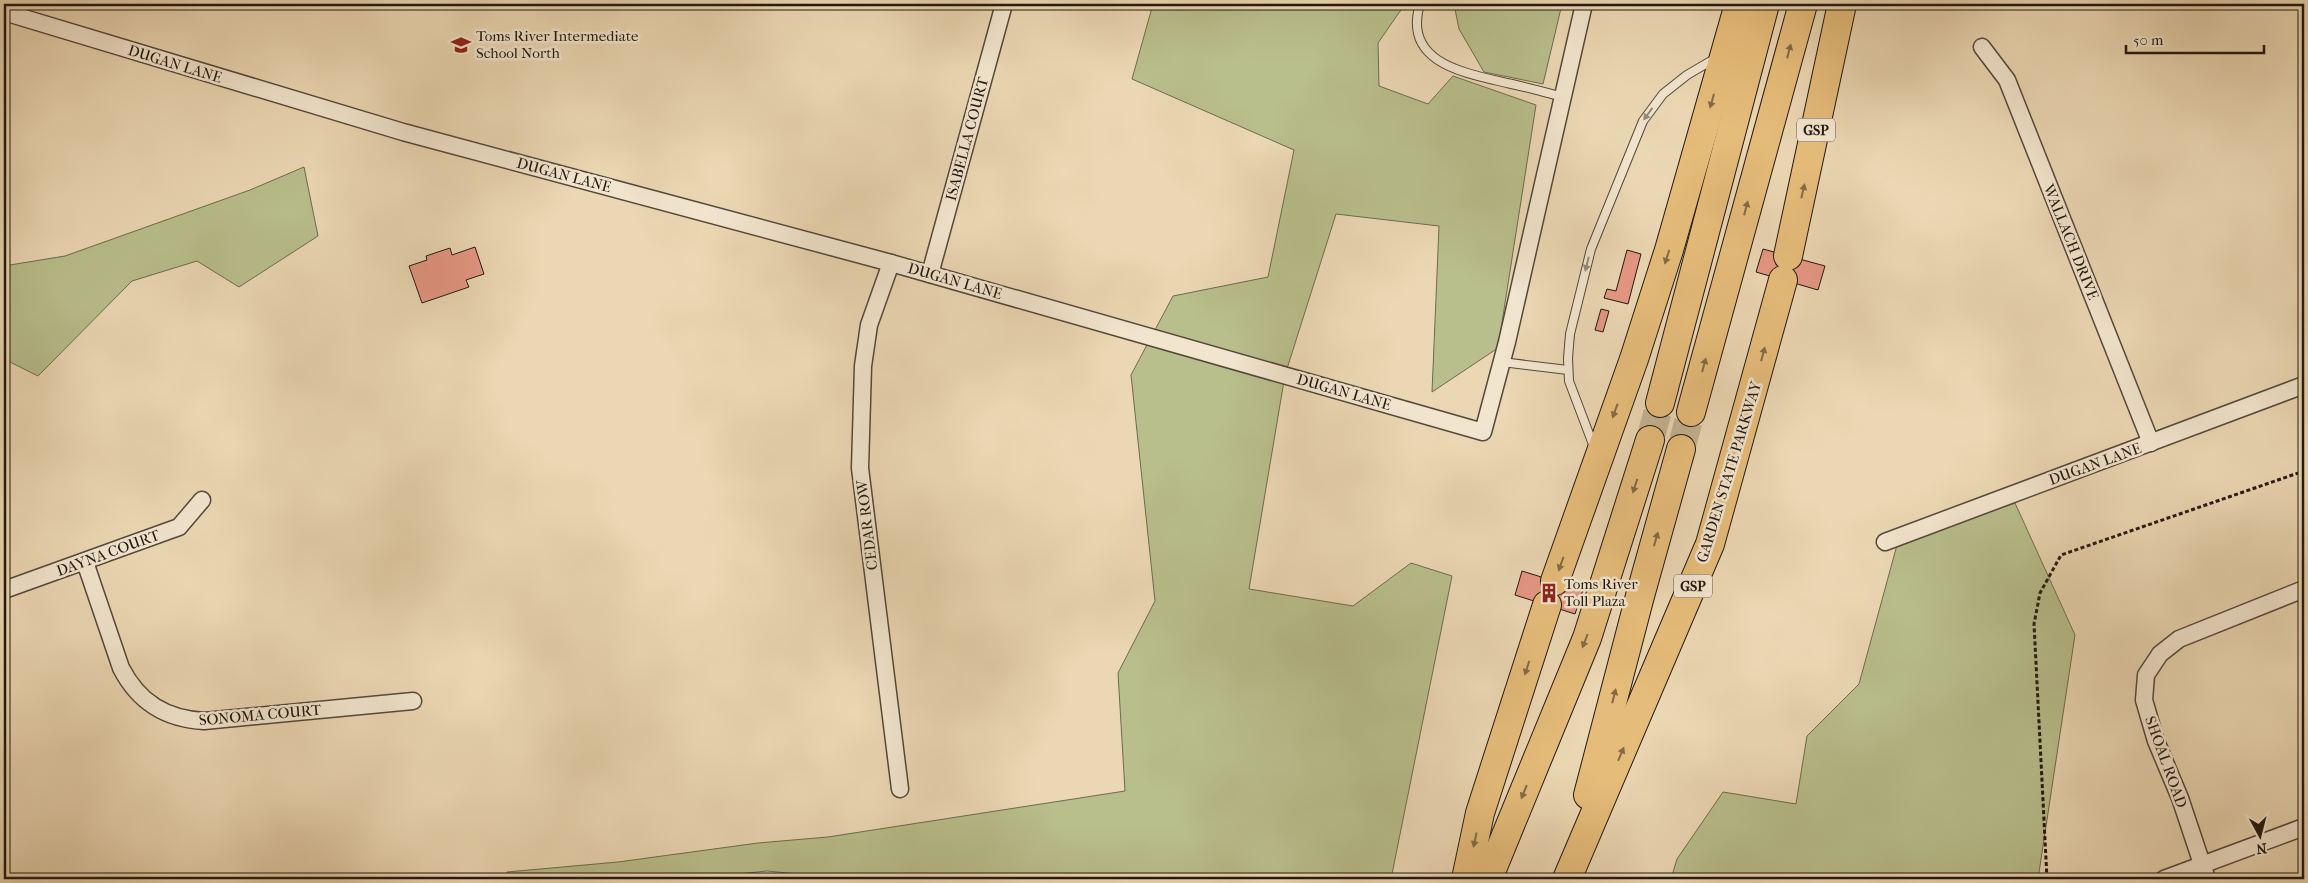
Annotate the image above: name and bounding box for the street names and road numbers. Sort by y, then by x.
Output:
street label: DUGAN LANE [126,41,224,87]
street label: ISABELLA COURT [942,74,992,203]
road number: GSP [1797,118,1835,142]
street label: DUGAN LANE [515,154,613,196]
street label: WALLACH DRIVE [2039,181,2102,303]
street label: DUGAN LANE [906,259,1004,303]
street label: DUGAN LANE [1295,370,1393,414]
street label: GARDEN STATE PARKWAY [1693,378,1765,565]
street label: DUGAN LANE [2046,439,2144,489]
street label: CEDAR ROW [852,478,881,571]
street label: DAYNA COURT [54,526,163,580]
road number: GSP [1674,574,1712,598]
street label: SONOMA COURT [198,701,323,729]
street label: SHOAL ROAD [2141,714,2191,810]

